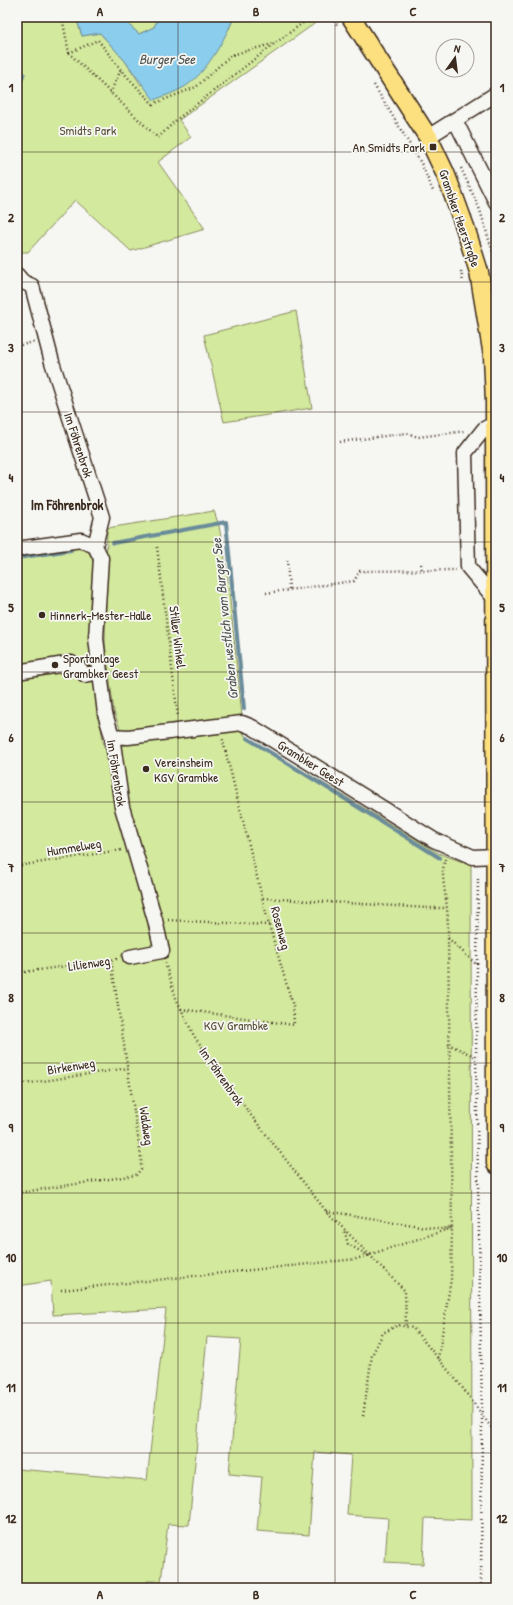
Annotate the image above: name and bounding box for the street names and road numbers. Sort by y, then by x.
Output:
street label: Grambker Heerstraße [435,167,485,269]
street label: Im Föhrenbrok [60,410,98,480]
street label: Stiller Winkel [165,605,191,670]
street label: Grambker Geest [274,735,348,791]
street label: Im Föhrenbrok [103,738,131,808]
street label: Hummelweg [46,834,103,860]
street label: Rosenweg [267,904,295,952]
street label: Lilienweg [67,951,111,975]
street label: Im Föhrenbrok [195,1043,249,1109]
street label: Birkenweg [46,1053,96,1079]
street label: Waldweg [135,1106,159,1147]

